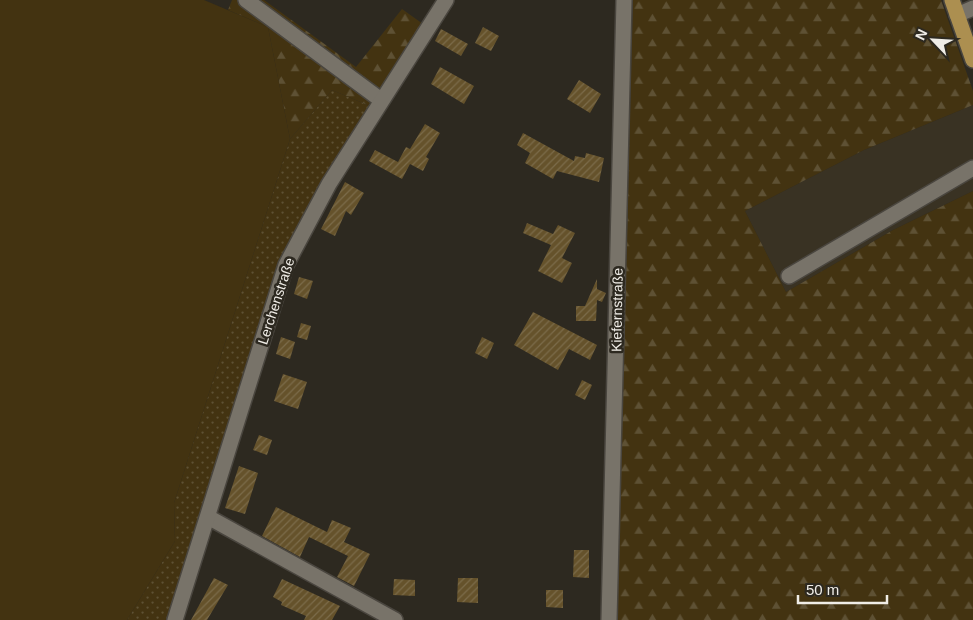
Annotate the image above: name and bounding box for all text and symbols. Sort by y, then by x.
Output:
north arrow [908,15,958,65]
text: N [912,27,931,42]
street label: Lerchenstraße [254,255,298,346]
street label: Kiefernstraße [608,268,626,352]
scale bar [798,572,887,604]
text: 50 m [806,581,839,598]

